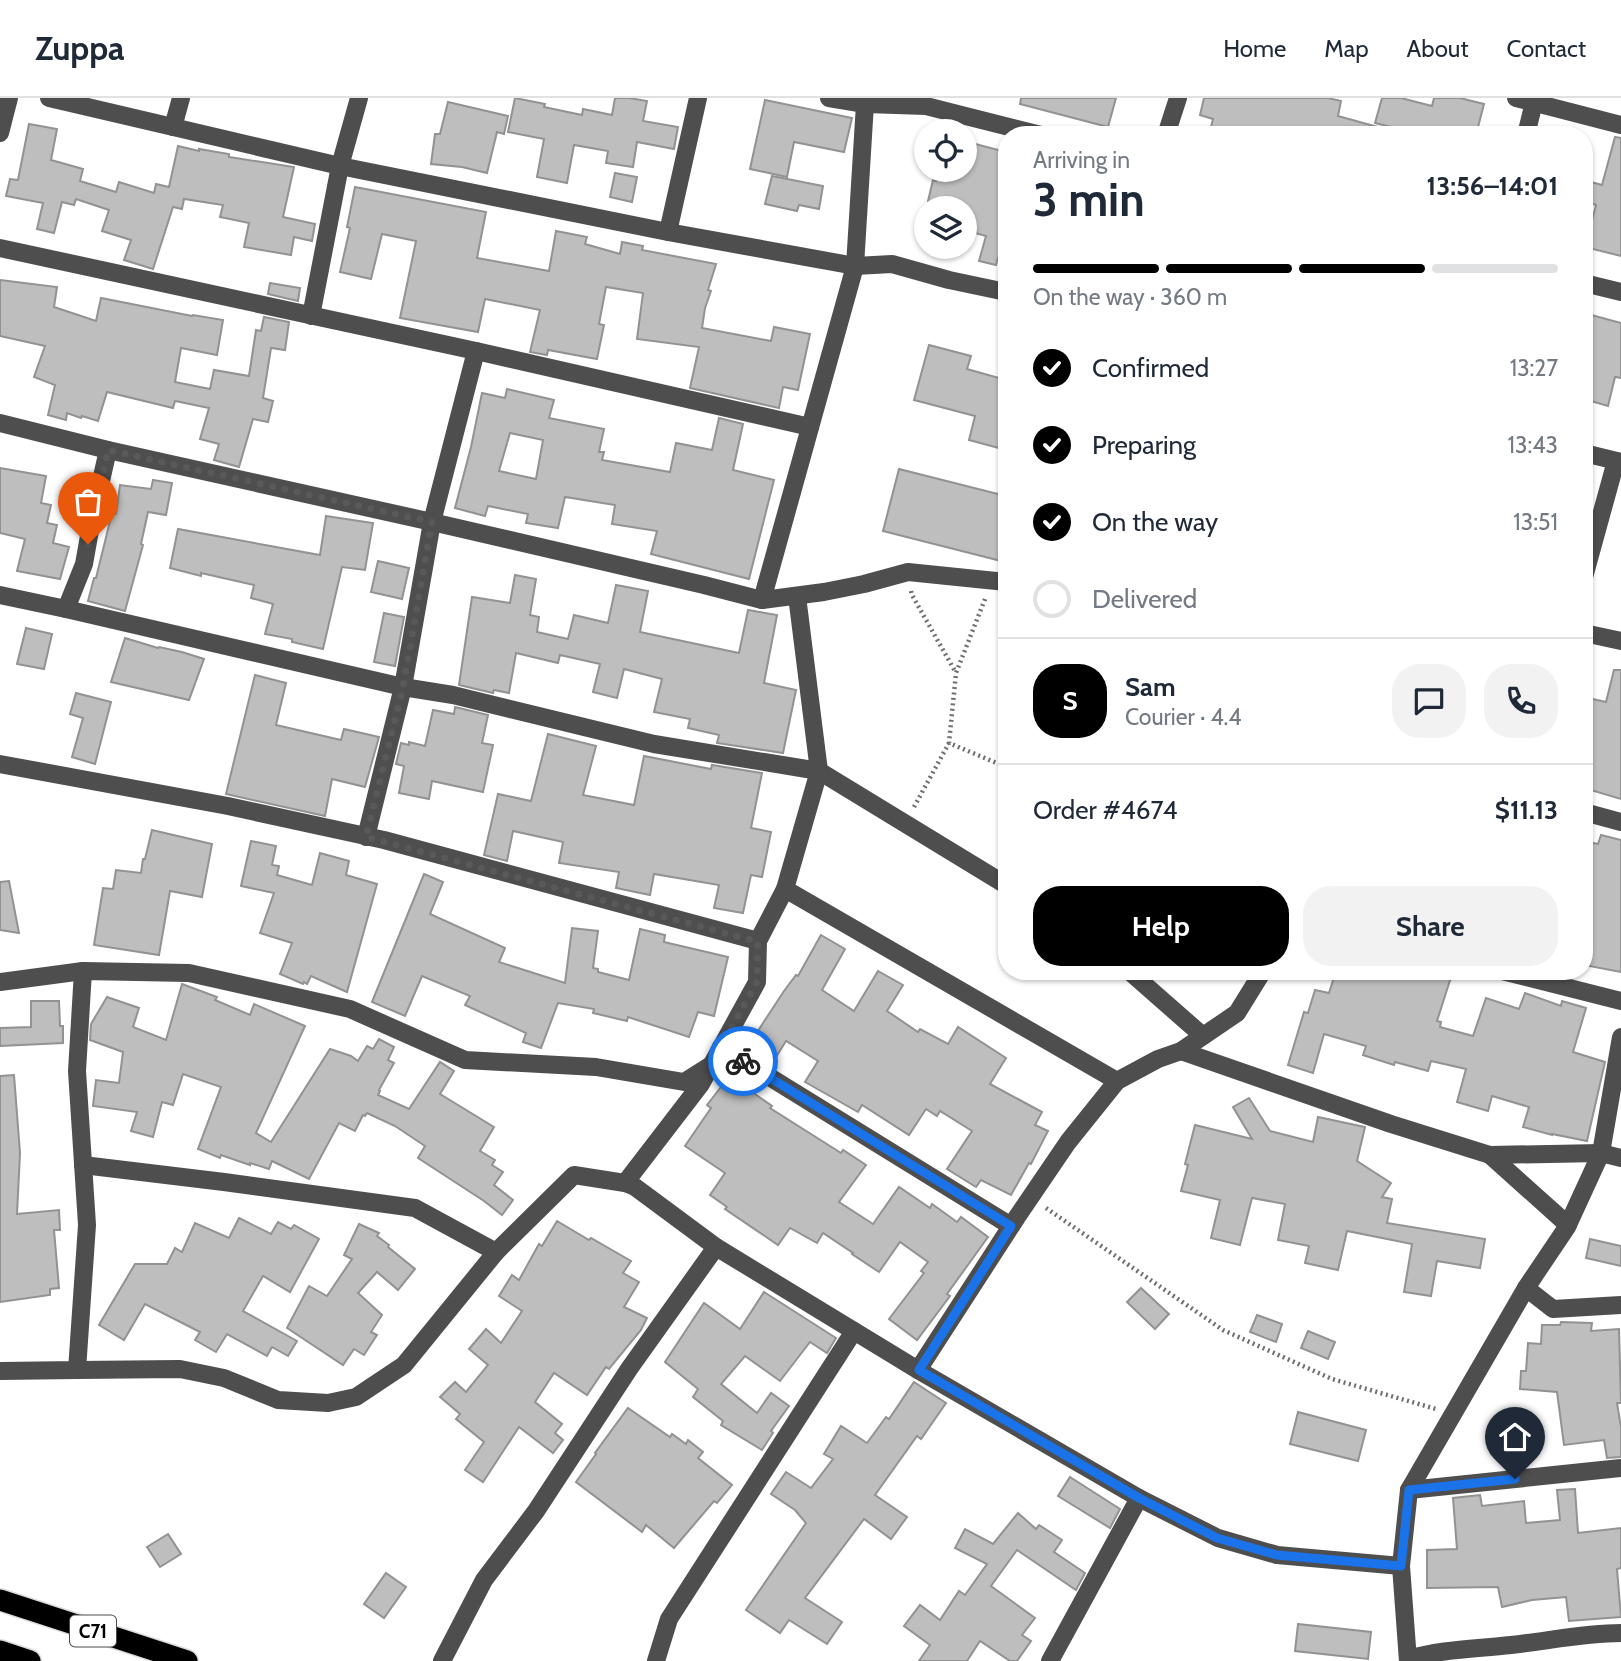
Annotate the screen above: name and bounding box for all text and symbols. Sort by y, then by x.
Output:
text: Zuppa [35,28,125,68]
text: Home [1223,34,1286,63]
text: Map [1324,34,1369,63]
text: About [1407,34,1469,63]
text: Contact [1507,34,1586,63]
map controls [914,119,977,259]
button: locate [914,119,977,182]
text: Arriving in [1033,146,1130,174]
text: 13:56–14:01 [1427,170,1558,202]
text: 3 min [1033,172,1145,228]
button: layers [914,196,977,259]
text: On the way · 360 m [1033,283,1227,311]
icon: check [1033,349,1071,387]
text: Confirmed [1092,352,1209,384]
text: 13:27 [1510,354,1558,382]
icon: check [1033,426,1071,464]
text: Preparing [1092,429,1196,461]
text: 13:43 [1508,431,1558,459]
pin [58,472,118,544]
icon: bag [69,483,107,521]
icon: check [1033,503,1071,541]
text: On the way [1092,506,1218,538]
text: 13:51 [1513,508,1558,536]
text: Delivered [1092,583,1197,615]
button: chat [1392,664,1466,738]
button: phone [1484,664,1558,738]
text: Sam [1125,671,1176,703]
text: S [1062,685,1078,717]
text: Courier · 4.4 [1125,703,1242,731]
text: Order #4674 [1033,794,1178,826]
text: $11.13 [1495,794,1558,826]
button: Help [1033,886,1289,966]
button: Share [1303,886,1558,966]
courier [708,1026,778,1096]
icon: bike [724,1042,762,1080]
pin [1485,1407,1545,1479]
icon: home [1496,1418,1534,1456]
road number: C71 [70,1616,116,1646]

